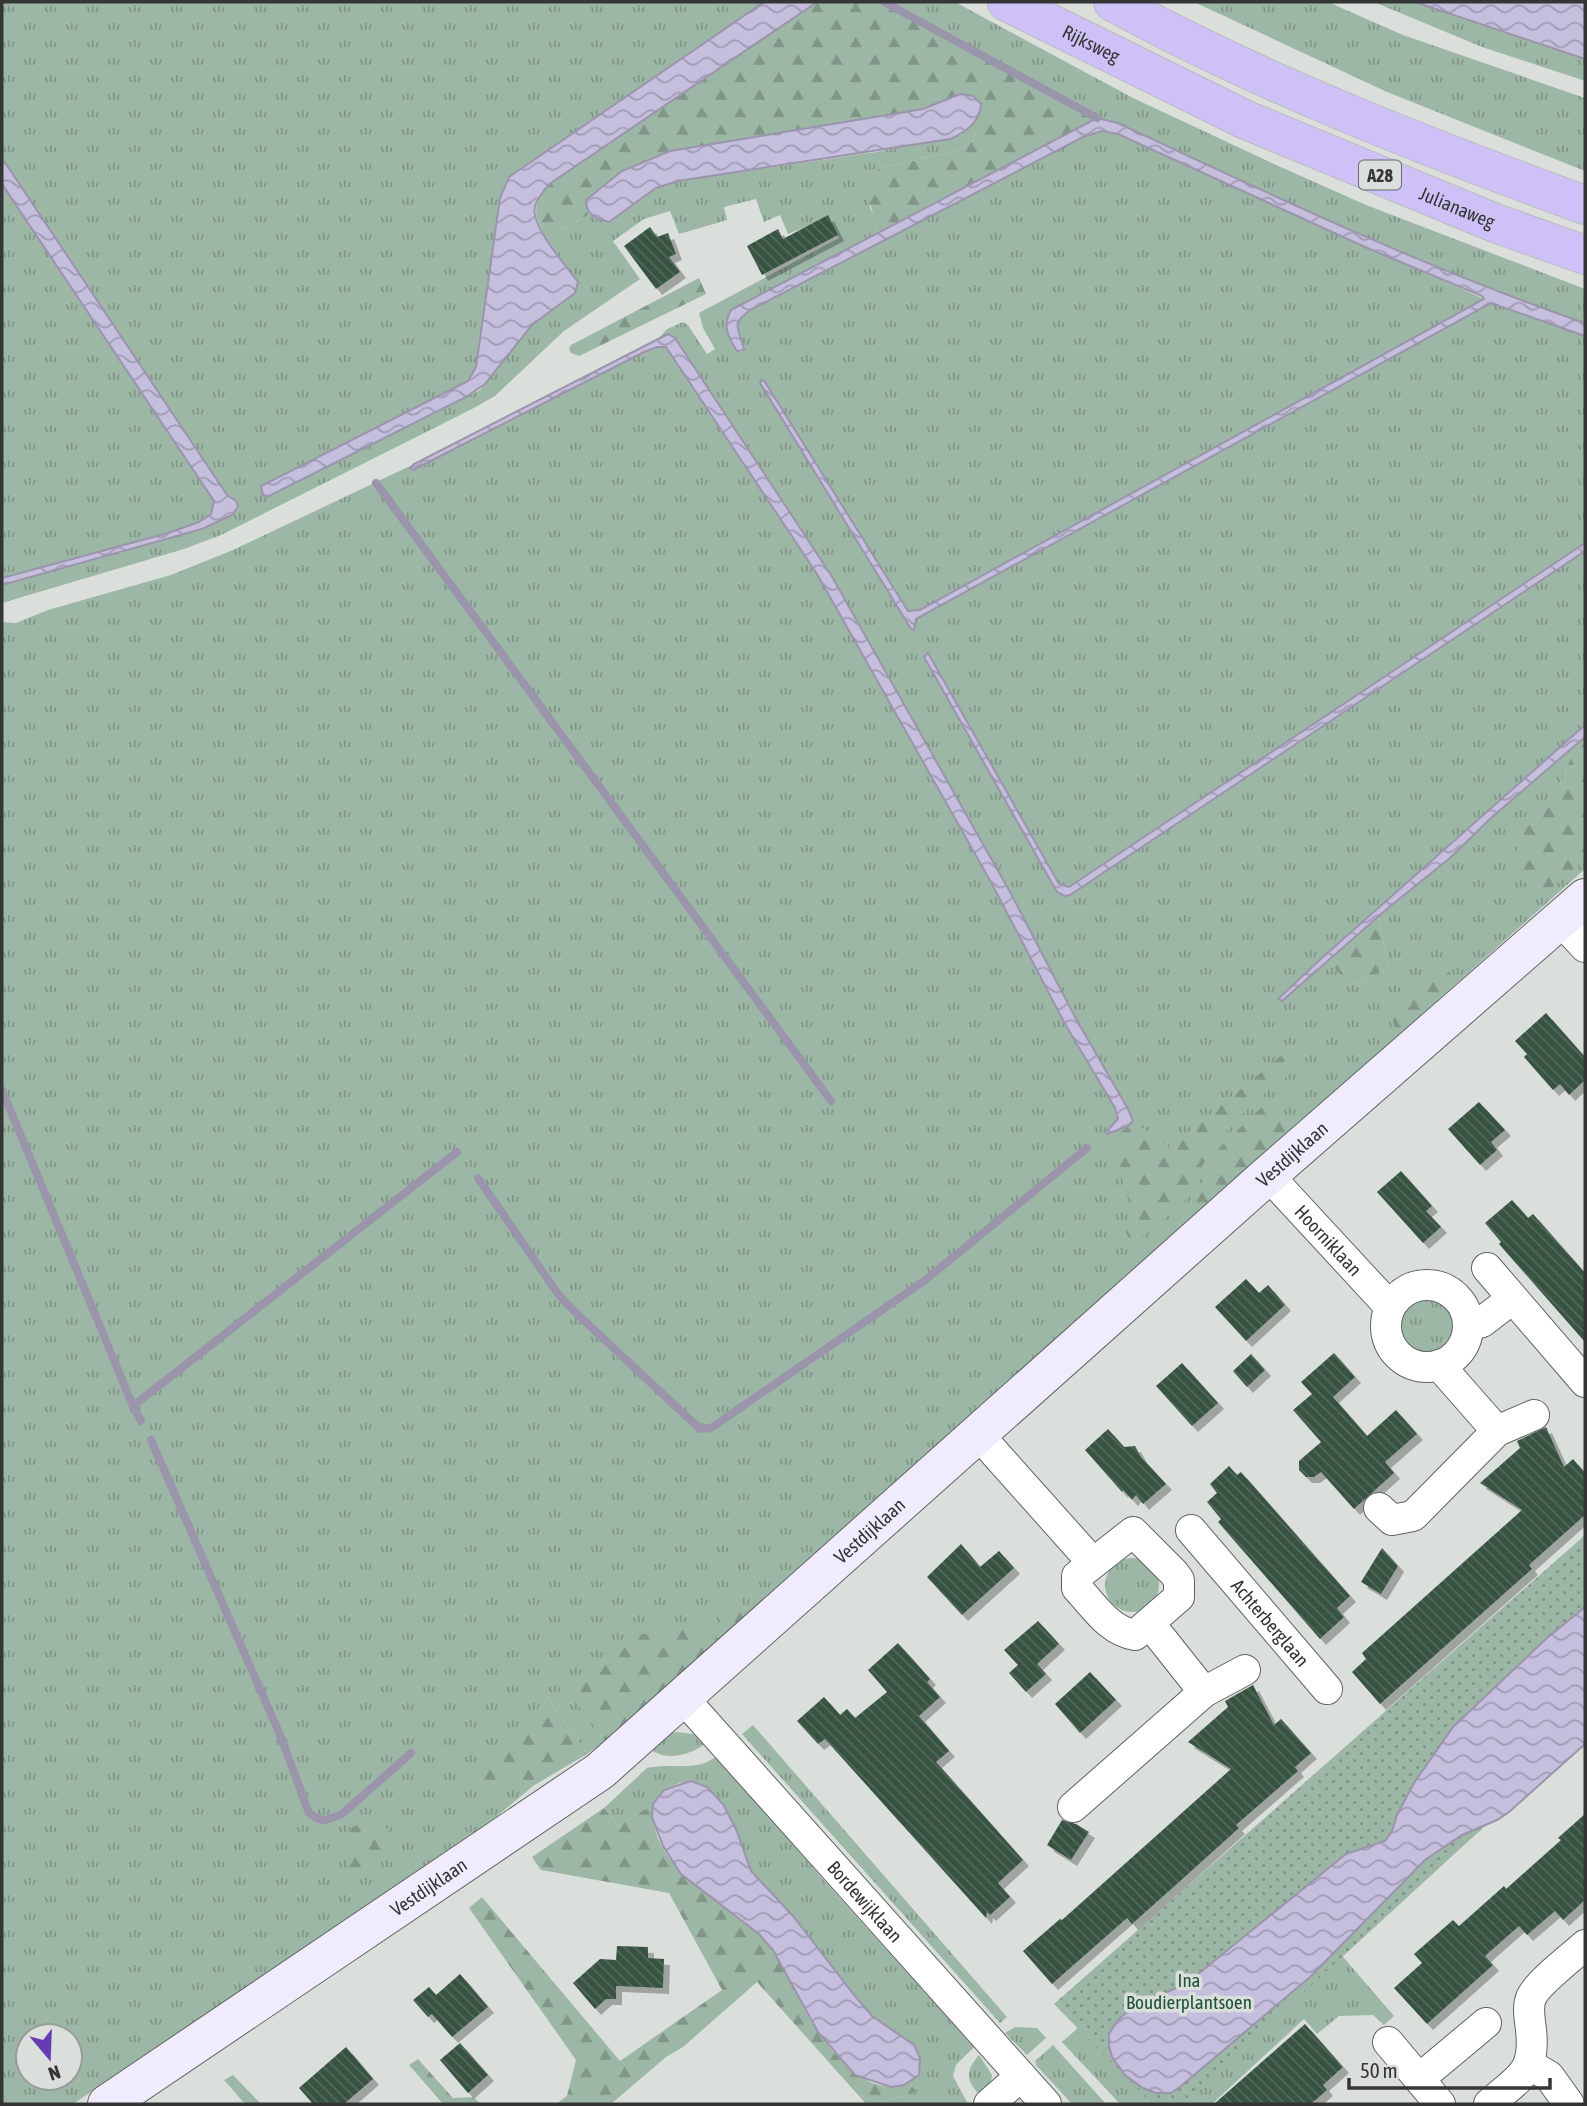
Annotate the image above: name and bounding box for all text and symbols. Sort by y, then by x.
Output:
street label: Rijksweg [1059,20,1124,67]
road number: A28 [1359,160,1401,190]
street label: Julianaweg [1416,182,1499,233]
street label: Vestdijklaan [1252,1117,1332,1191]
street label: Hoorniklaan [1290,1200,1367,1280]
street label: Vestdijklaan [829,1493,909,1568]
street label: Achterberglaan [1227,1575,1314,1671]
street label: Vestdijklaan [386,1853,471,1920]
street label: Bordewijklaan [823,1856,907,1947]
park label: Ina Boudierplantsoen [1126,1969,1252,2013]
north arrow [14,2022,84,2092]
scale bar [1349,2046,1550,2090]
text: 50 m [1360,2058,1398,2082]
text: N [46,2061,63,2085]

